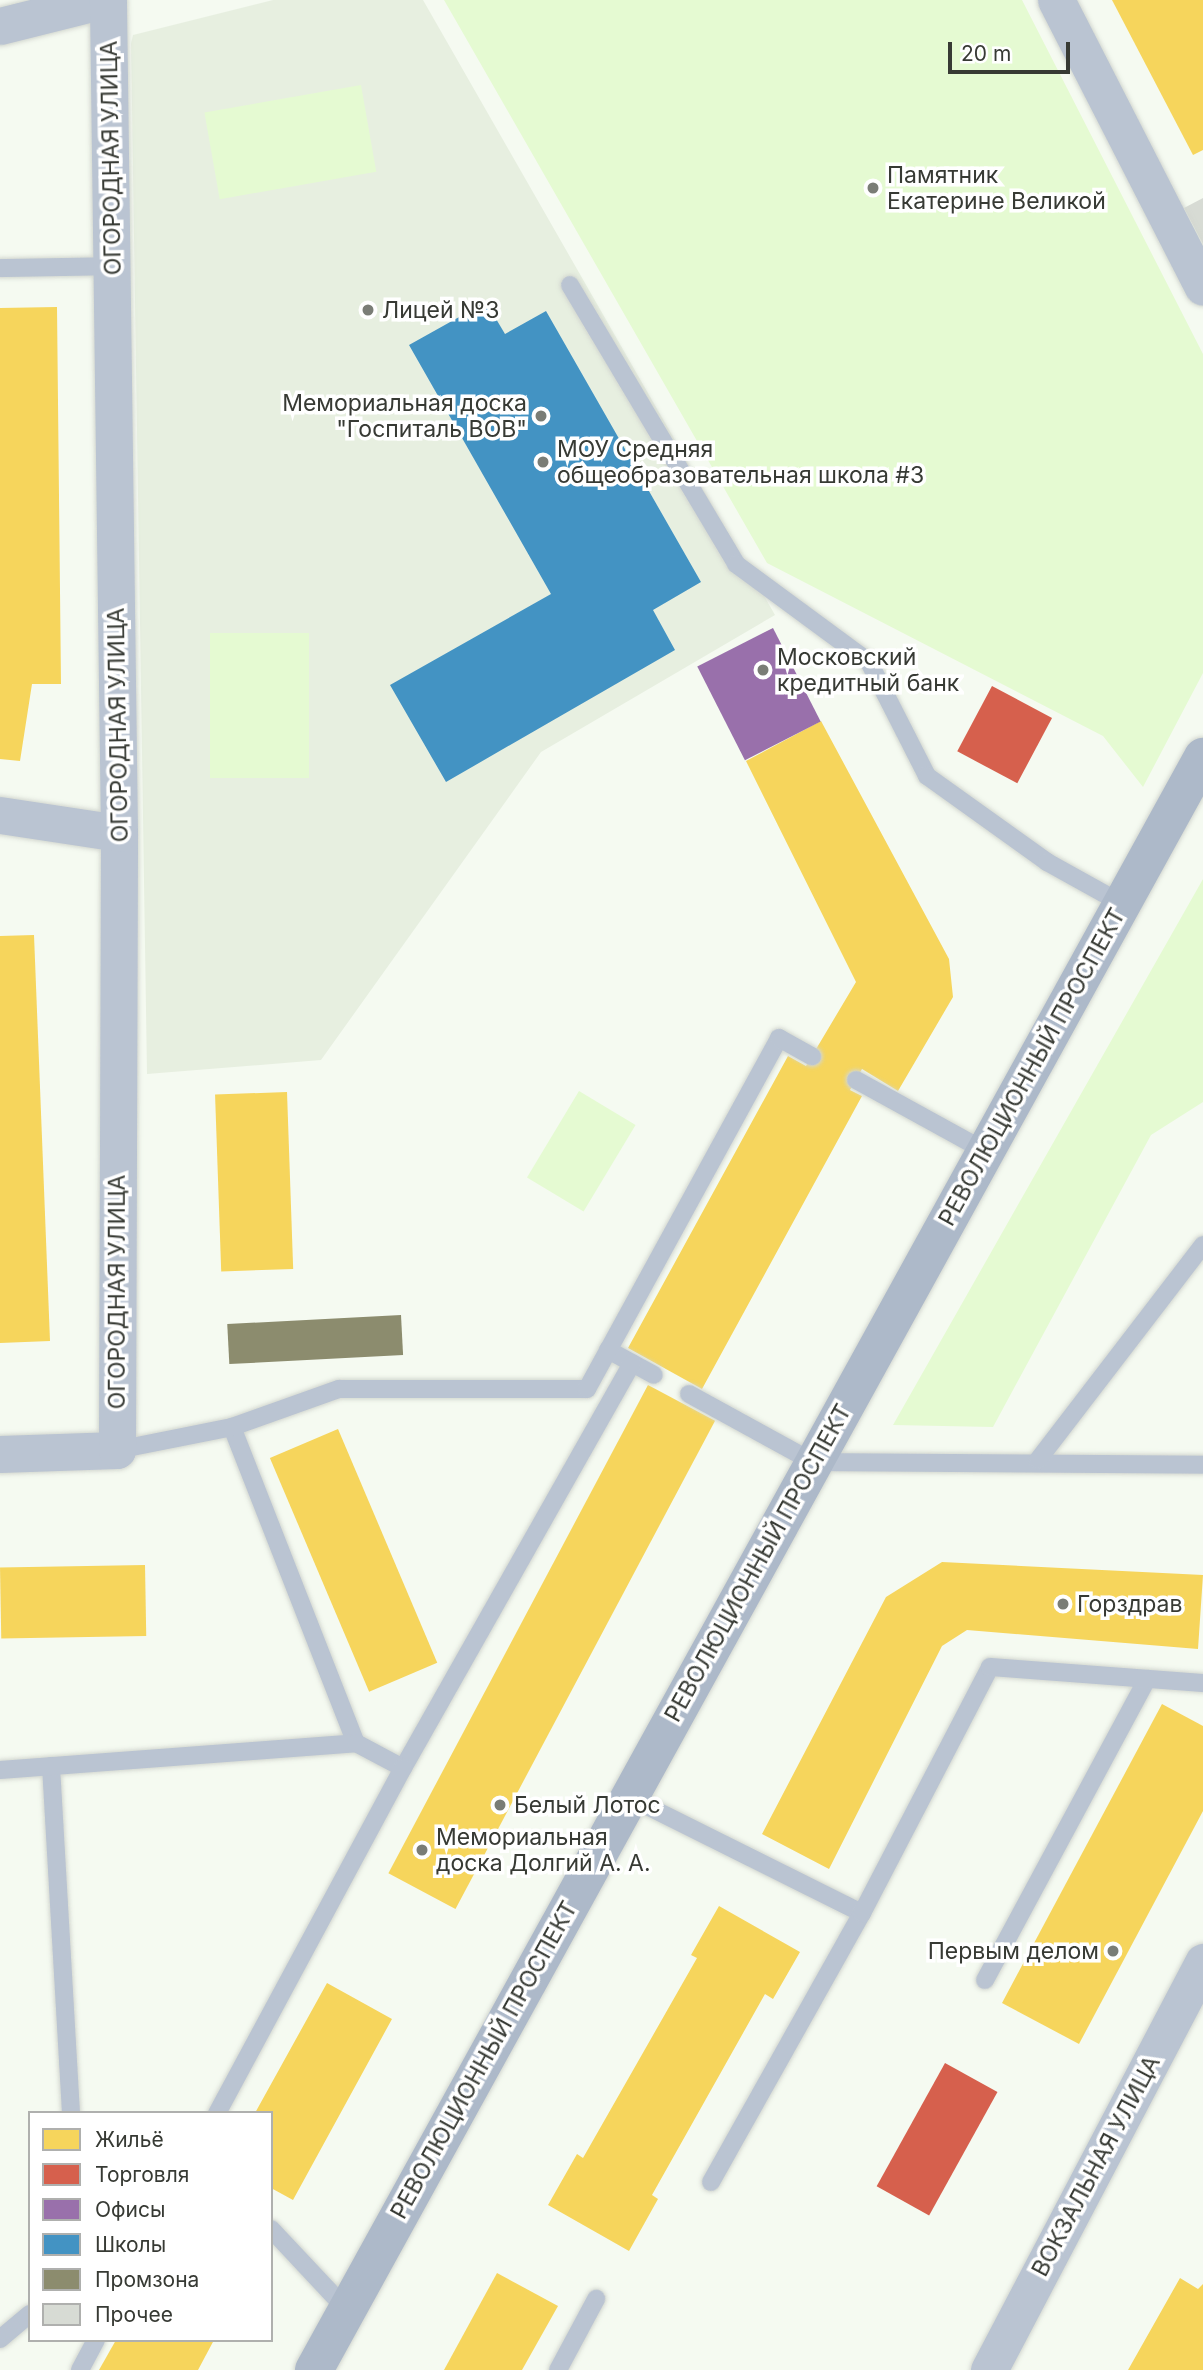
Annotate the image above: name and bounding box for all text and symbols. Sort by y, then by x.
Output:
scale bar [951,28,1074,72]
street label: ОГОРОДНАЯ УЛИЦА [95,40,127,276]
text: 20 m [961,41,1011,66]
place label: Памятник Екатерине Великой [887,161,1106,215]
marker: Памятник Екатерине Великой [865,180,881,196]
place label: Лицей №3 [382,296,499,324]
marker: Лицей №3 [360,302,376,318]
place label: Мемориальная доска "Госпиталь ВОВ" [282,389,527,443]
marker: Мемориальная доска "Госпиталь ВОВ" [533,408,549,424]
place label: МОУ Средняя общеобразовательная школа #3 [557,435,924,489]
marker: МОУ Средняя общеобразовательная школа #3 [535,454,551,470]
street label: ОГОРОДНАЯ УЛИЦА [102,607,134,843]
place label: Московский кредитный банк [777,643,959,697]
marker: Московский кредитный банк [755,662,771,678]
street label: РЕВОЛЮЦИОННЫЙ ПРОСПЕКТ [933,903,1131,1231]
street label: ОГОРОДНАЯ УЛИЦА [103,1175,131,1409]
street label: РЕВОЛЮЦИОННЫЙ ПРОСПЕКТ [659,1399,857,1727]
place label: Горздрав [1077,1590,1182,1618]
marker: Горздрав [1055,1596,1071,1612]
place label: Белый Лотос [514,1791,661,1819]
marker: Белый Лотос [492,1797,508,1813]
place label: Мемориальная доска Долгий А. А. [436,1823,651,1877]
marker: Мемориальная доска Долгий А. А. [414,1842,430,1858]
street label: РЕВОЛЮЦИОННЫЙ ПРОСПЕКТ [385,1896,583,2224]
place label: Первым делом [928,1937,1099,1965]
marker: Первым делом [1105,1943,1121,1959]
street label: ВОКЗАЛЬНАЯ УЛИЦА [1026,2051,1166,2281]
legend [28,2111,273,2342]
text: Жильё [95,2127,164,2152]
text: Торговля [95,2162,189,2187]
text: Офисы [95,2197,165,2222]
text: Школы [95,2232,166,2257]
text: Промзона [95,2267,199,2292]
text: Прочее [95,2302,173,2327]

